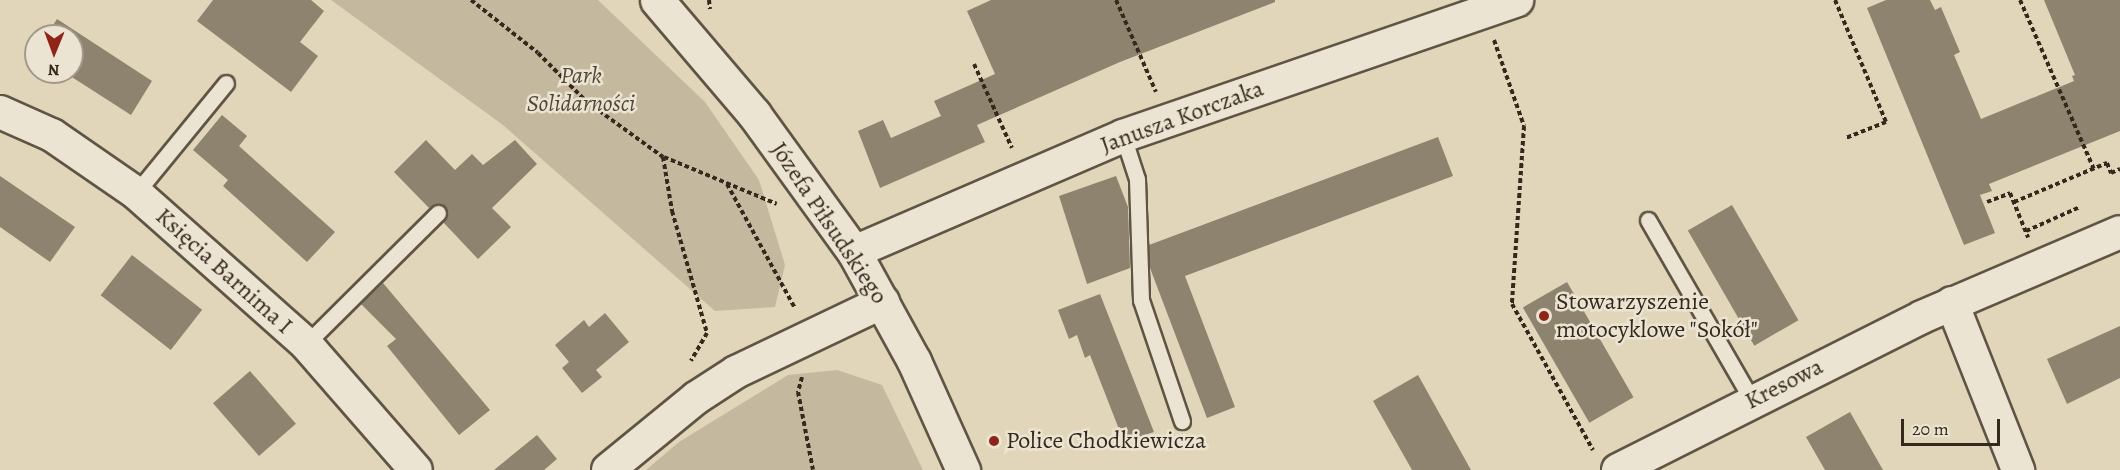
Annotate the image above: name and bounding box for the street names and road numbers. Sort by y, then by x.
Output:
street label: Janusza Korczaka [1097,74,1267,160]
street label: Józefa Piłsudskiego [764,137,894,309]
street label: Księcia Barnima I [150,202,298,340]
street label: Kresowa [1740,352,1828,416]

